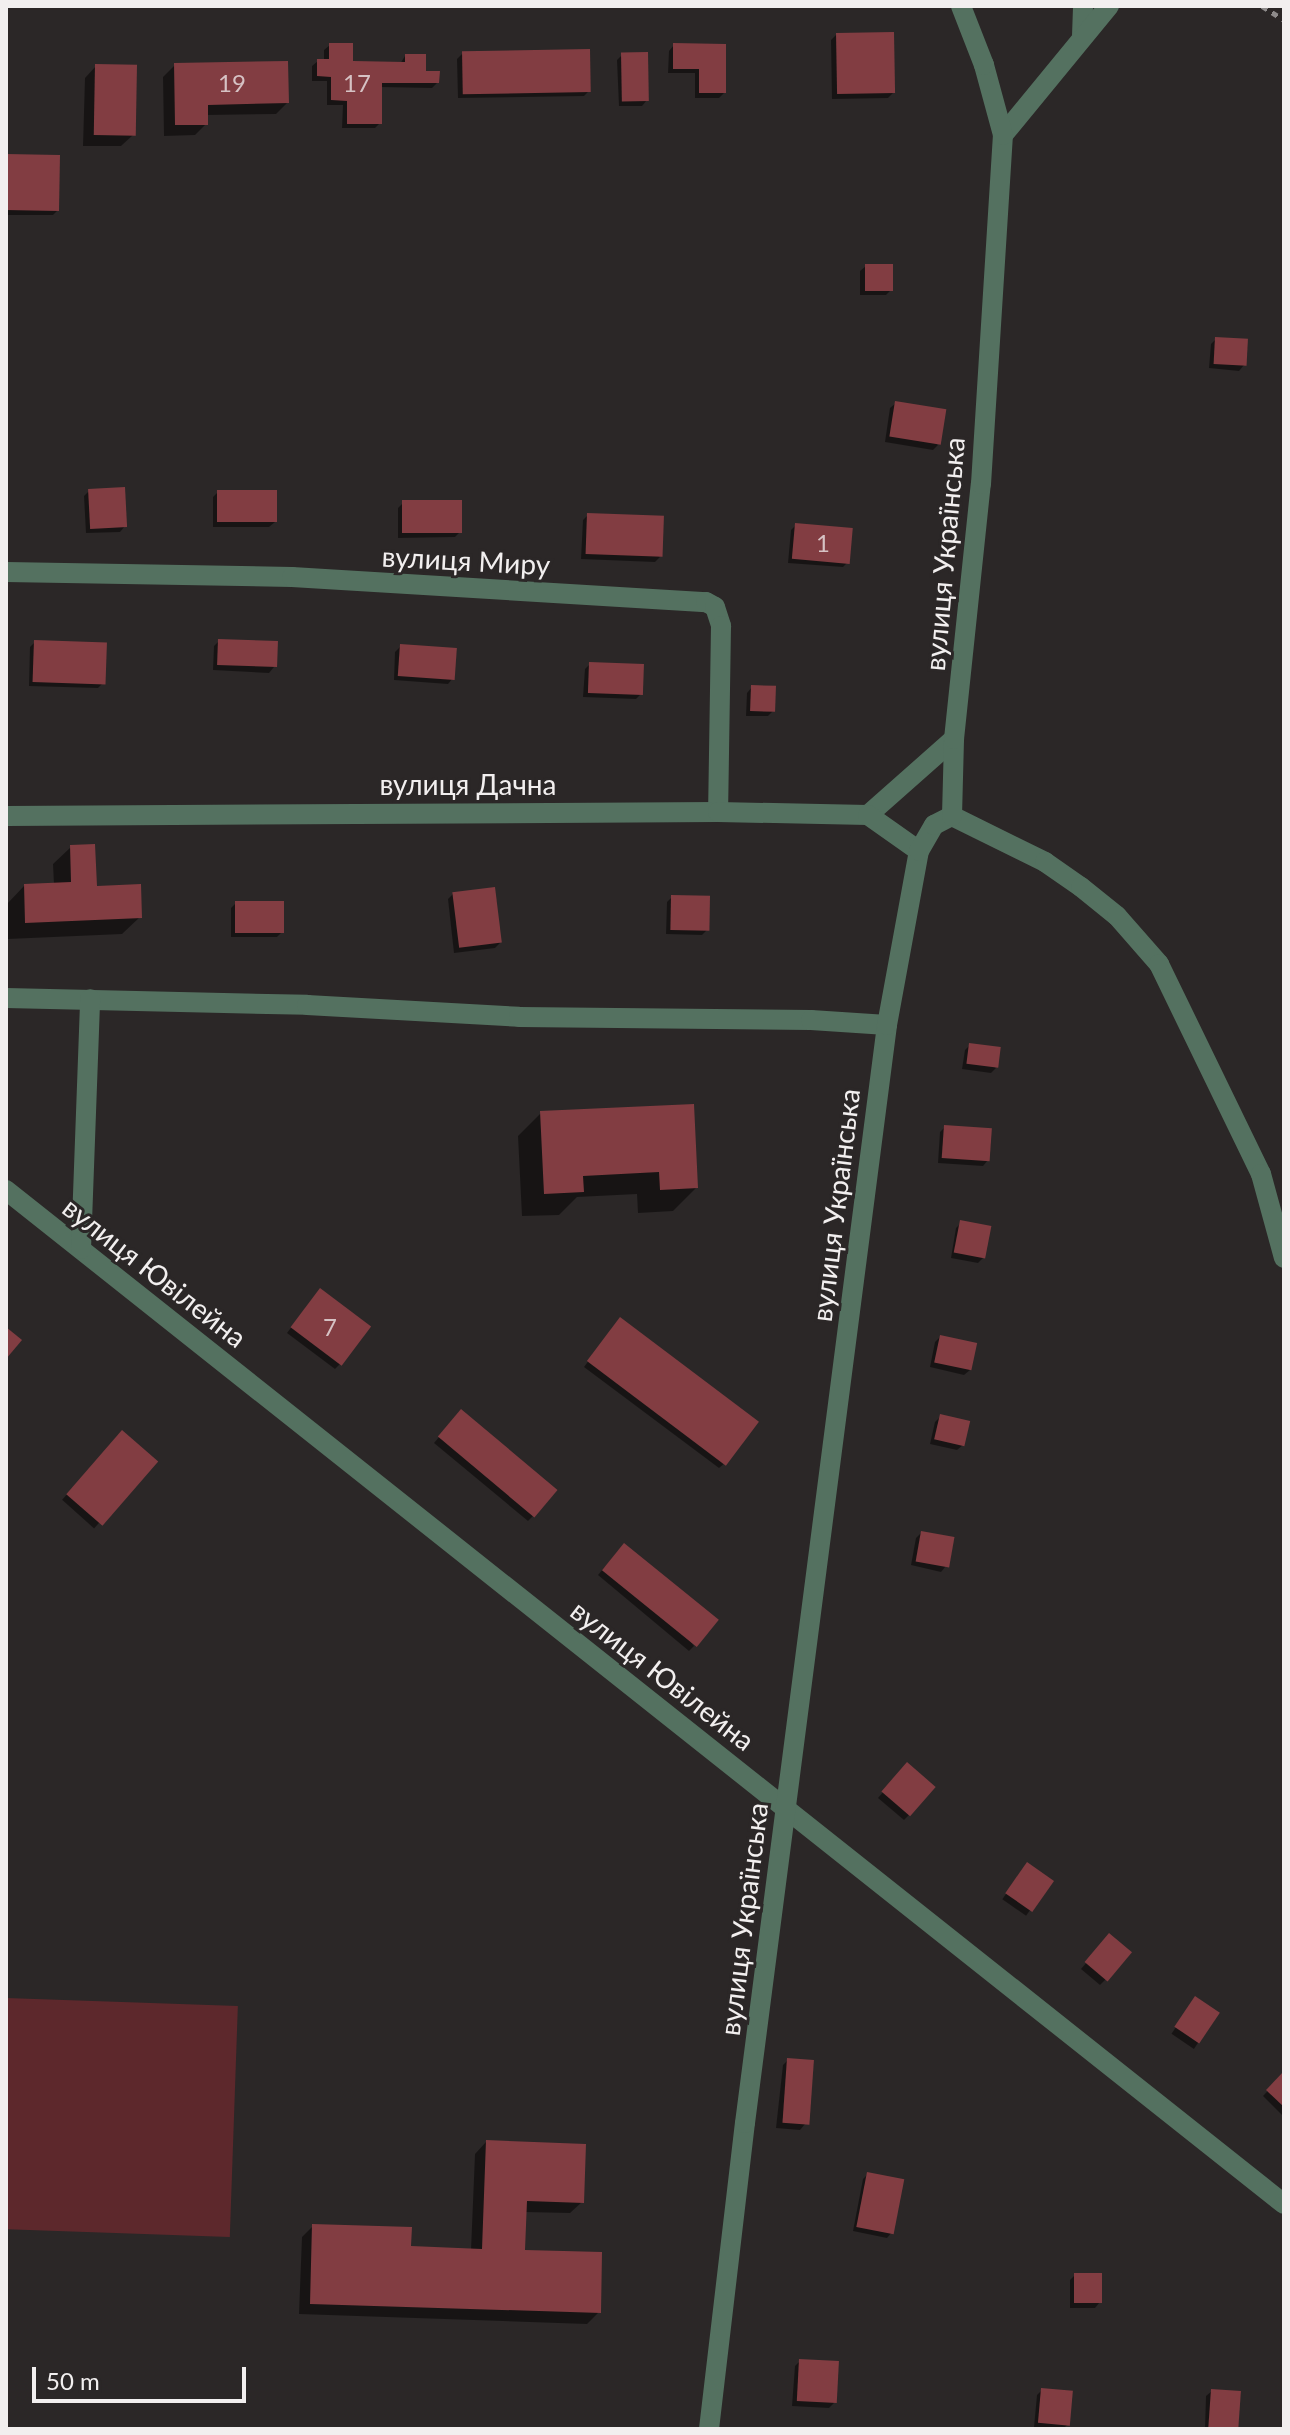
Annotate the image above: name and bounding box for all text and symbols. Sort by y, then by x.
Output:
house number: 19 [218,69,246,97]
house number: 17 [343,69,371,97]
street label: вулиця Українська [917,436,971,672]
house number: 1 [816,529,830,557]
street label: вулиця Миру [381,539,551,581]
street label: вулиця Дачна [380,767,556,801]
street label: вулиця Українська [804,1087,866,1323]
street label: вулиця Ювілейна [57,1190,253,1354]
house number: 7 [323,1313,337,1341]
street label: вулиця Ювілейна [565,1593,761,1757]
street label: вулиця Українська [712,1801,774,2037]
scale bar [36,2351,250,2401]
text: 50 m [46,2366,100,2395]

